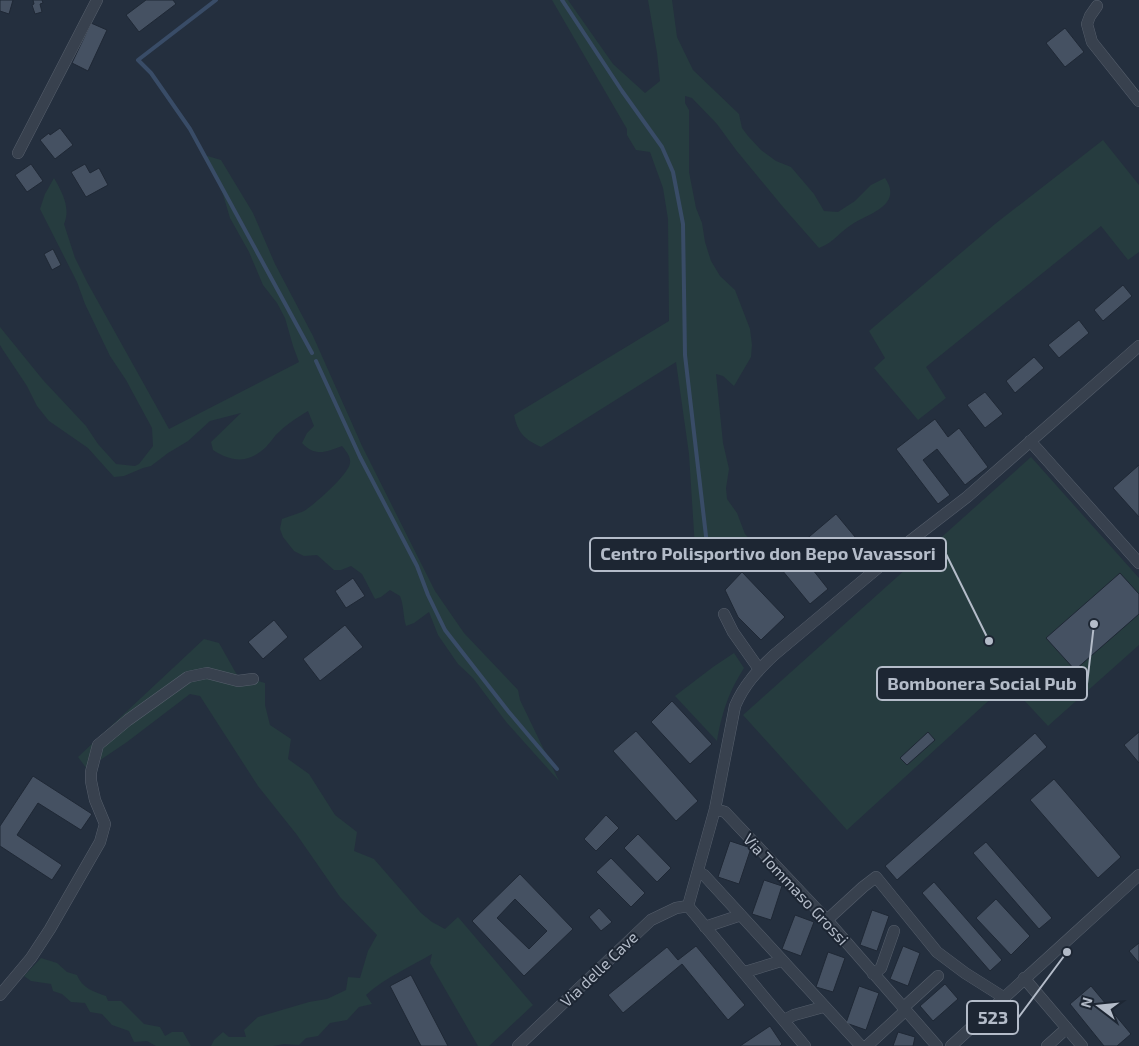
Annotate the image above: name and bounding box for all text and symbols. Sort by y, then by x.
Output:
callout: Centro Polisportivo don Bepo Vavassori [590,538,946,571]
text: Centro Polisportivo don Bepo Vavassori [600,542,936,564]
callout: Bombonera Social Pub [877,667,1087,700]
text: Bombonera Social Pub [887,672,1077,694]
street label: Via Tommaso Grossi [740,829,853,948]
street label: Via delle Cave [556,927,641,1010]
north arrow [1074,981,1124,1031]
text: N [1076,995,1096,1009]
callout: 523 [967,1001,1018,1034]
text: 523 [978,1006,1008,1028]

